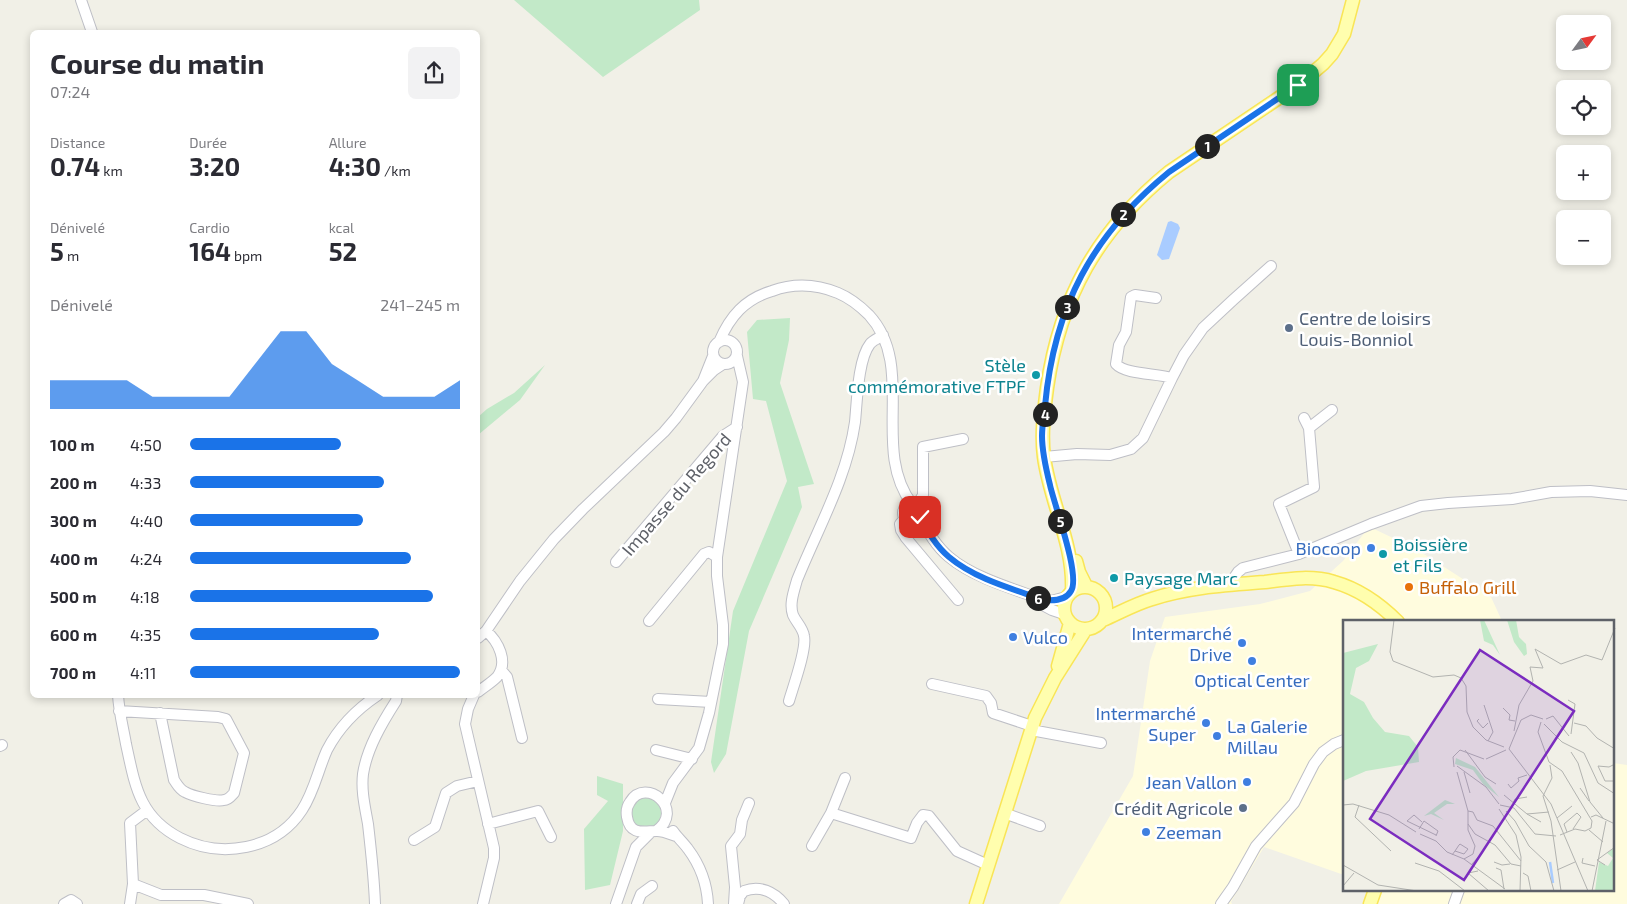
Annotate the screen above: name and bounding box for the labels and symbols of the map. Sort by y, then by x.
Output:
north arrow [1556,15,1611,70]
pin [1277,64,1319,106]
pin: 1 [1194,134,1220,158]
pin: 2 [1110,202,1136,226]
pin: 3 [1054,294,1080,320]
place label: Centre de loisirs Louis-Bonniol [1299,307,1431,350]
marker: Centre de loisirs Louis-Bonniol [1283,322,1295,334]
place label: Stèle commémorative FTPF [848,354,1026,397]
marker: Stèle commémorative FTPF [1030,369,1042,381]
pin: 4 [1032,402,1058,426]
street label: Impasse du Regord [617,428,735,560]
pin [899,496,941,538]
pin: 5 [1048,508,1072,534]
place label: Boissière et Fils [1393,533,1468,576]
place label: Biocoop [1296,537,1361,559]
marker: Biocoop [1365,542,1377,554]
marker: Boissière et Fils [1377,548,1389,560]
place label: Paysage Marc [1124,567,1238,589]
marker: Paysage Marc [1108,572,1120,584]
place label: Buffalo Grill [1419,576,1517,598]
marker: Buffalo Grill [1403,581,1415,593]
pin: 6 [1026,586,1050,610]
inset map [1343,620,1614,892]
place label: Intermarché Drive [1132,622,1232,665]
place label: Vulco [1023,626,1068,648]
marker: Vulco [1007,631,1019,643]
marker: Intermarché Drive [1236,637,1248,649]
marker: Optical Center [1246,655,1258,667]
place label: Optical Center [1194,669,1310,691]
place label: Intermarché Super [1096,702,1196,745]
place label: La Galerie Millau [1227,715,1308,758]
marker: Intermarché Super [1200,717,1212,729]
marker: La Galerie Millau [1211,730,1223,742]
place label: Jean Vallon [1146,771,1237,793]
marker: Jean Vallon [1241,776,1253,788]
place label: Crédit Agricole [1114,797,1233,819]
marker: Crédit Agricole [1237,802,1249,814]
place label: Zeeman [1156,821,1222,843]
marker: Zeeman [1140,826,1152,838]

